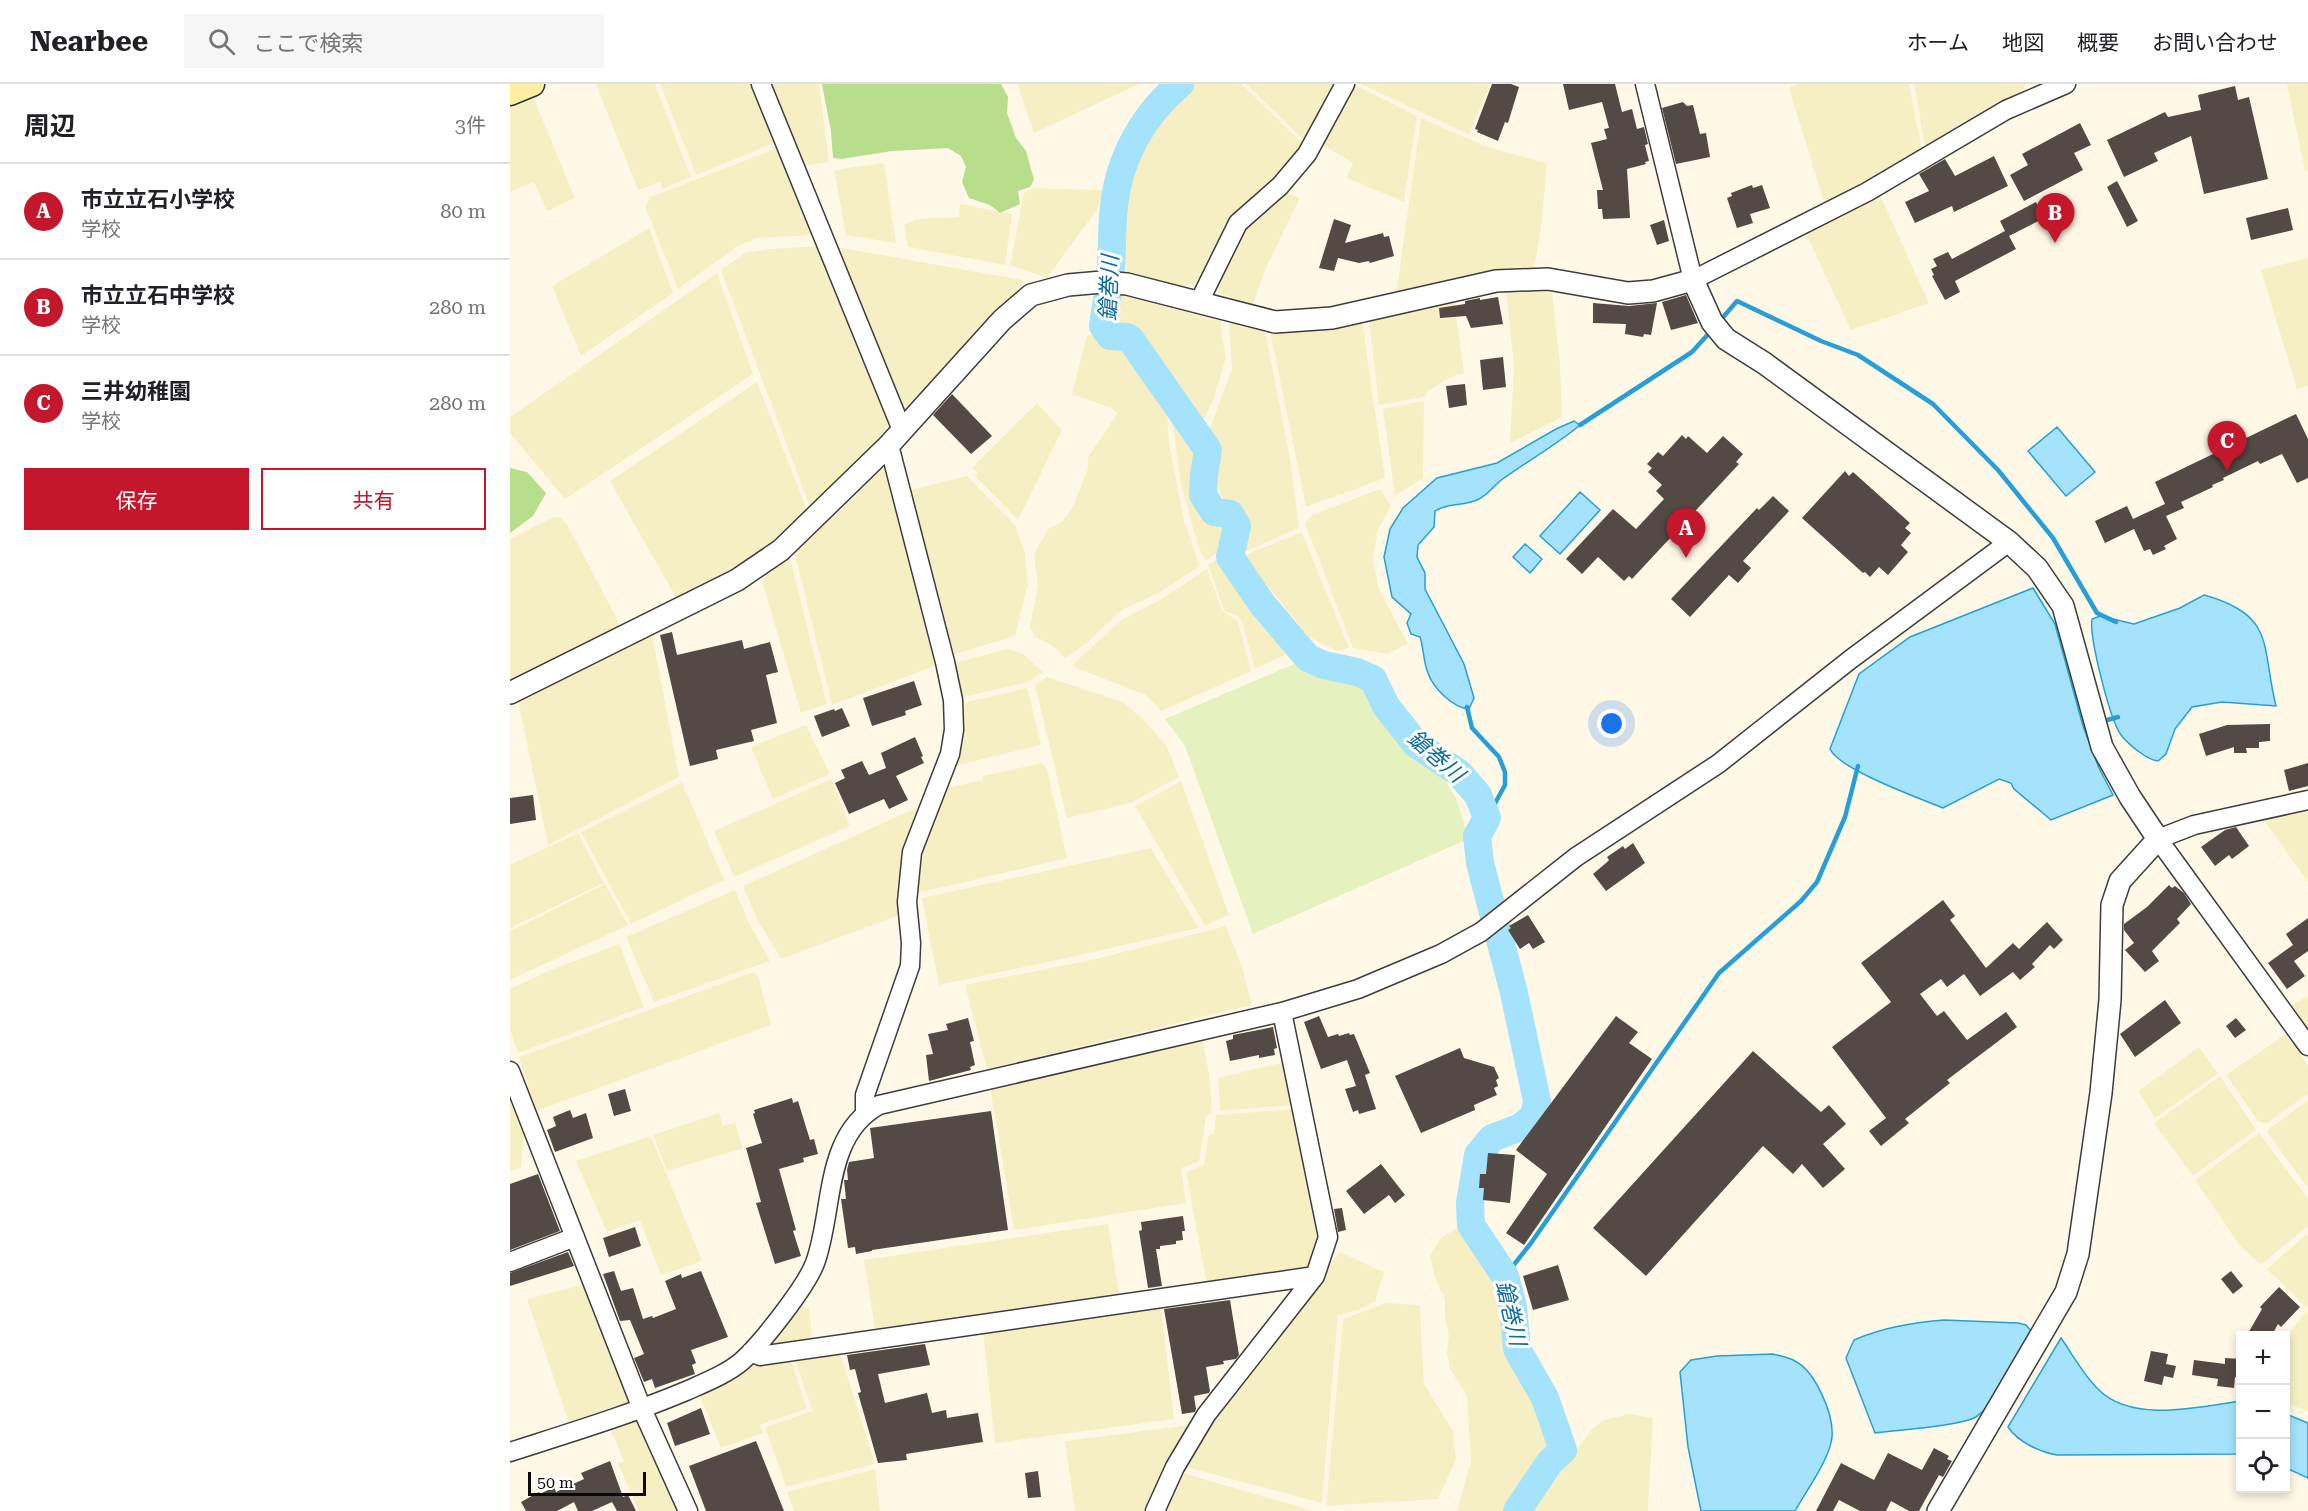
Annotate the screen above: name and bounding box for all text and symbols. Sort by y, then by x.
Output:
search box [184,14,604,68]
text: Nearbee [30,25,148,58]
icon: search [205,25,238,58]
text: ここで検索 [253,31,363,56]
text: ホーム [1907,31,1969,55]
text: 地図 [2002,31,2044,55]
text: 概要 [2077,31,2119,55]
text: お問い合わせ [2152,31,2278,55]
text: 周辺 [24,111,76,141]
text: 3件 [455,113,486,137]
text: 市立立石小学校 [81,187,235,212]
pin: B [2036,194,2074,243]
text: A [36,199,51,223]
text: 80 m [440,199,486,223]
text: 学校 [81,217,121,241]
water label: 鎗巻川 [1095,253,1123,321]
text: 市立立石中学校 [81,283,235,308]
text: B [36,295,51,319]
text: 280 m [429,295,486,319]
text: 学校 [81,313,121,337]
text: 三井幼稚園 [81,379,191,404]
text: C [37,391,51,415]
text: 280 m [429,391,486,415]
text: 学校 [81,409,121,433]
pin: C [2208,422,2246,471]
button: 保存 [24,468,249,530]
button: 共有 [261,468,486,530]
pin: A [1666,508,1706,558]
your location [1597,709,1626,738]
water label: 鎗巻川 [1403,725,1471,788]
water label: 鎗巻川 [1491,1278,1531,1350]
map controls [2236,1331,2290,1493]
button: + [2236,1331,2290,1385]
button: − [2236,1385,2290,1439]
button: locate [2236,1439,2290,1493]
scale bar [528,1469,646,1496]
text: 50 m [537,1473,574,1492]

